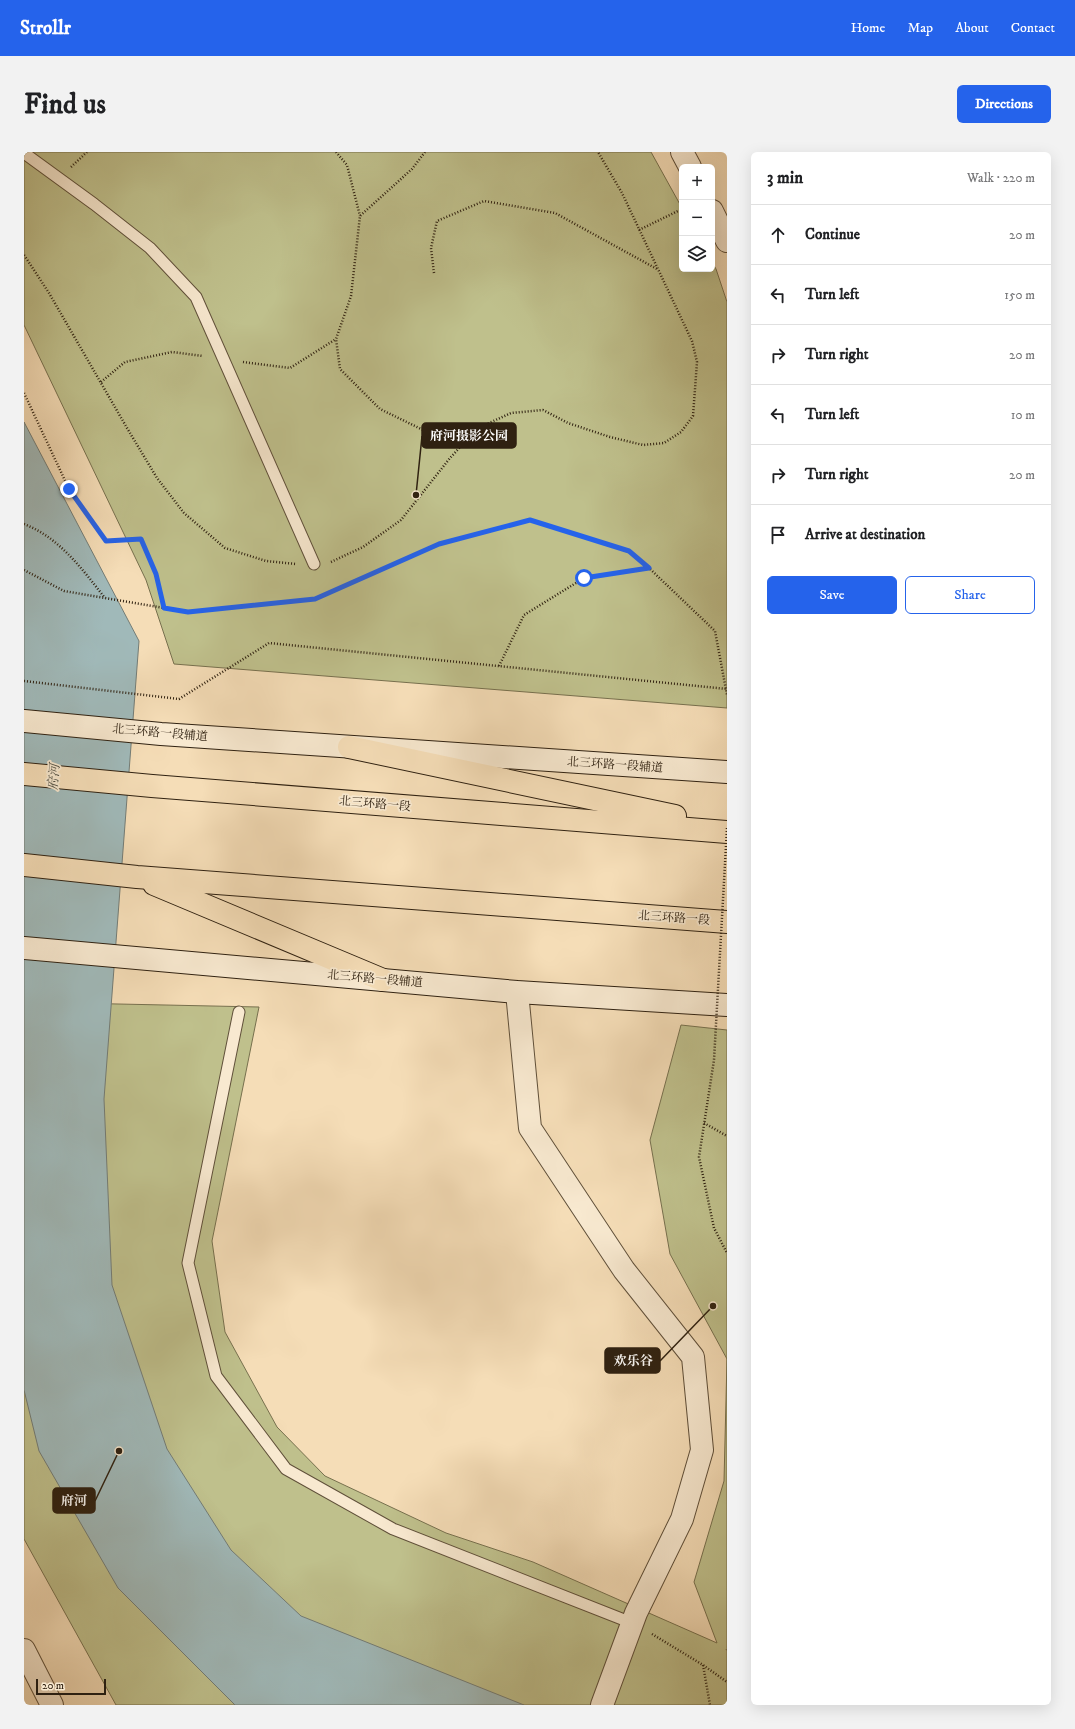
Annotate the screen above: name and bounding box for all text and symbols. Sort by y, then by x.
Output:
text: Strollr [20,17,71,40]
text: Home [851,19,885,37]
text: Map [907,19,933,37]
text: About [955,19,989,37]
text: Contact [1011,19,1055,37]
button: Directions [957,85,1051,123]
text: Find us [24,87,106,122]
map controls [679,164,715,272]
button: + [679,164,715,200]
text: 3 min [767,167,803,189]
text: Walk · 220 m [967,170,1035,186]
button: − [679,200,715,236]
icon: ahead [767,224,789,246]
text: Continue [805,225,860,244]
text: 20 m [1009,227,1035,243]
button: layers [679,236,715,272]
icon: left [767,284,789,306]
text: Turn left [805,285,859,304]
text: 150 m [1004,287,1035,303]
icon: right [767,344,789,366]
text: Turn right [805,345,868,364]
text: 20 m [1009,347,1035,363]
icon: left [767,404,789,426]
text: Turn left [805,405,859,424]
text: 10 m [1011,407,1035,423]
callout: 府河摄影公园 [422,423,516,448]
text: 府河摄影公园 [430,428,508,444]
icon: right [767,464,789,486]
text: Turn right [805,465,868,484]
text: 20 m [1009,467,1035,483]
route end [60,480,78,498]
icon: arrive [767,524,789,546]
text: Arrive at destination [805,525,925,544]
route start [575,569,593,587]
button: Save [767,576,897,614]
button: Share [905,576,1035,614]
street label: 北三环路一段辅道 [112,721,208,745]
street label: 北三环路一段辅道 [567,754,663,776]
water label: 府河 [45,761,63,791]
street label: 北三环路一段 [338,793,412,815]
street label: 北三环路一段 [638,908,710,928]
street label: 北三环路一段辅道 [327,967,423,991]
callout: 欢乐谷 [605,1348,660,1373]
text: 欢乐谷 [613,1353,653,1369]
callout: 府河 [53,1488,95,1513]
text: 府河 [61,1493,87,1509]
scale bar [36,1677,106,1696]
text: 20 m [42,1679,64,1693]

